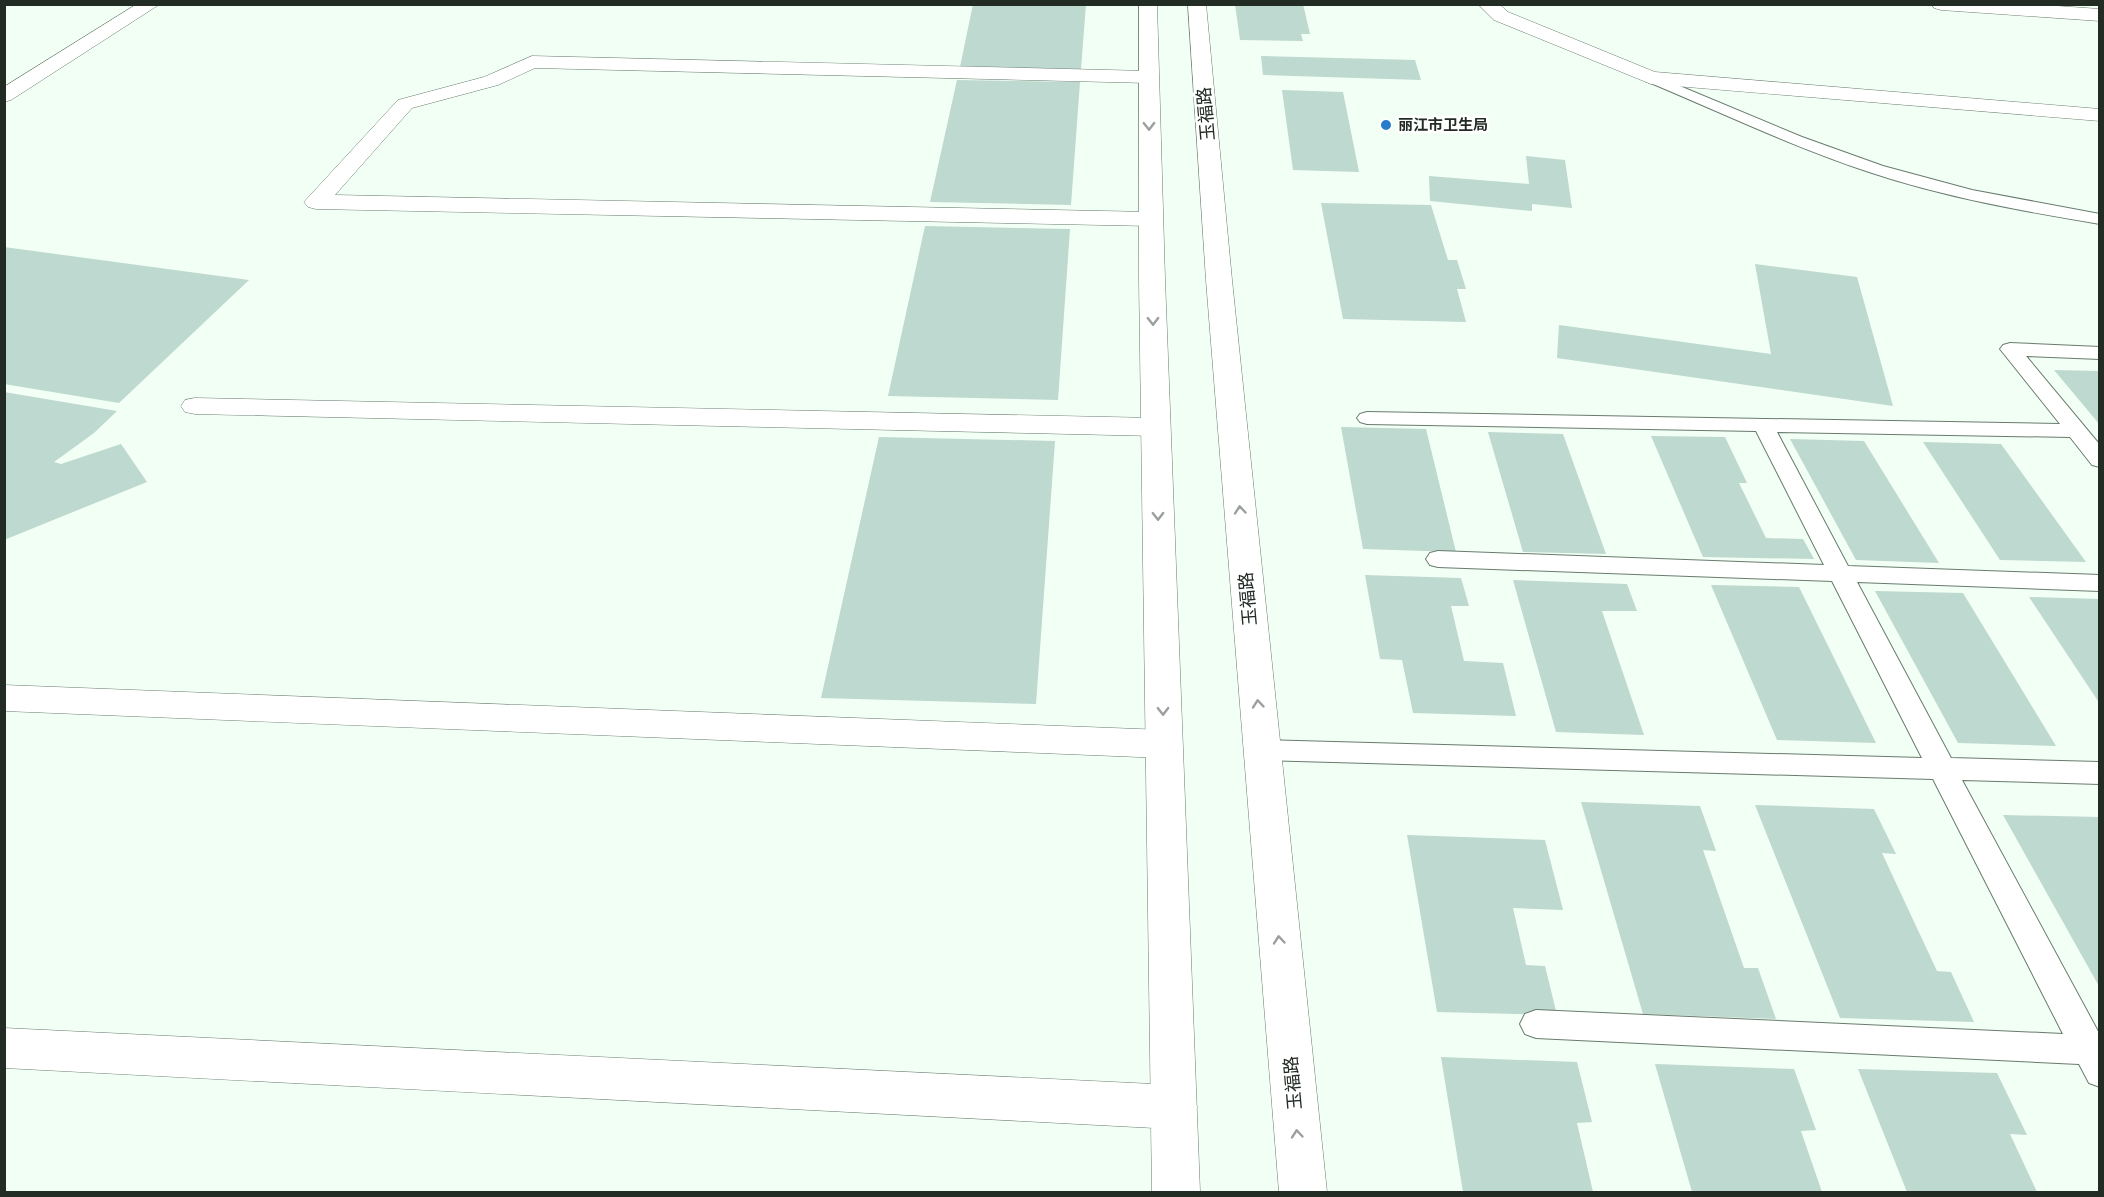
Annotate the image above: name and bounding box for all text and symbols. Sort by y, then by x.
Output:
street label: 玉福路 [1191,86,1219,142]
place label: 丽江市卫生局 [1398,114,1488,134]
marker: 丽江市卫生局 [1379,118,1393,132]
one-way arrow [1143,121,1156,130]
one-way arrow [1147,316,1159,325]
one-way arrow [1234,505,1247,514]
one-way arrow [1152,511,1164,520]
street label: 玉福路 [1233,571,1261,627]
one-way arrow [1252,700,1265,709]
one-way arrow [1157,706,1169,715]
one-way arrow [1273,936,1286,945]
street label: 玉福路 [1278,1055,1306,1111]
one-way arrow [1291,1130,1304,1139]

